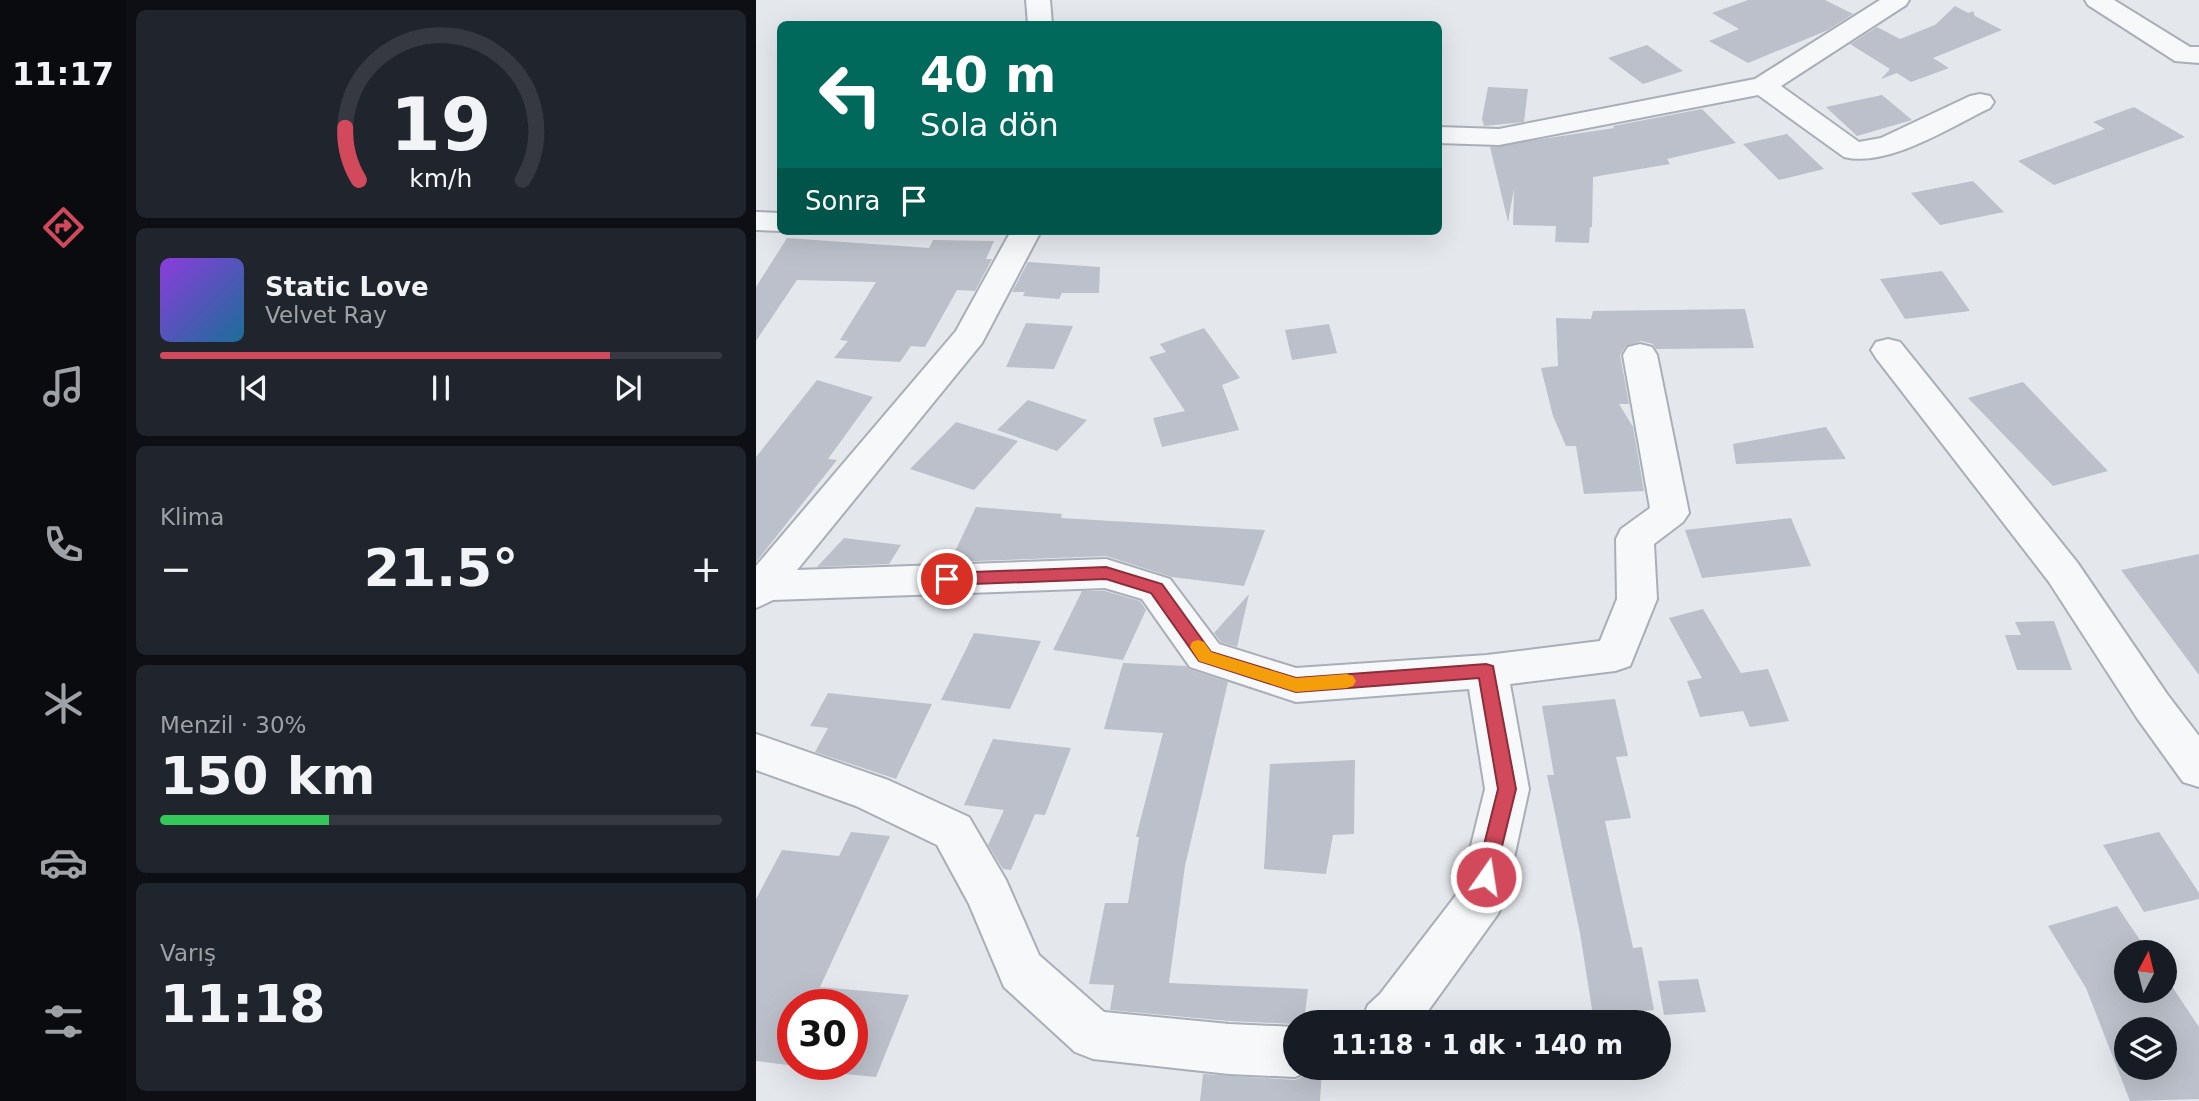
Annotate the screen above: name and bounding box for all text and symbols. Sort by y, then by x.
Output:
text: 40 m [920,47,1056,104]
icon: left [805,49,896,140]
text: 11:17 [12,55,114,93]
text: 19 [390,82,492,167]
text: Sola dön [920,106,1059,144]
text: km/h [409,164,473,193]
icon: arrive [895,182,933,220]
text: Sonra [805,186,881,216]
icon: directions [39,203,88,252]
text: Static Love [265,272,429,302]
text: Velvet Ray [265,302,387,328]
icon: music [39,362,88,411]
icon: previous [235,369,273,407]
icon: pause [422,369,460,407]
icon: next [609,369,647,407]
text: Klima [160,504,224,530]
icon: phone [39,520,88,569]
text: 21.5° [364,538,518,598]
text: − [160,547,192,591]
text: + [690,547,722,591]
pin [917,549,977,609]
icon: arrive [928,560,966,598]
icon: climate [39,679,88,728]
text: Menzil · 30% [160,712,306,738]
text: 150 km [160,746,375,806]
icon: car [39,838,88,887]
position arrow [1449,840,1523,914]
text: Varış [160,940,216,966]
north arrow [2114,940,2177,1003]
map controls [2114,940,2177,1080]
text: 11:18 [160,974,326,1034]
speed limit sign: 30 [777,989,868,1080]
icon: filters [39,997,88,1046]
button: layers [2114,1017,2177,1080]
text: 11:18 · 1 dk · 140 m [1331,1030,1623,1060]

